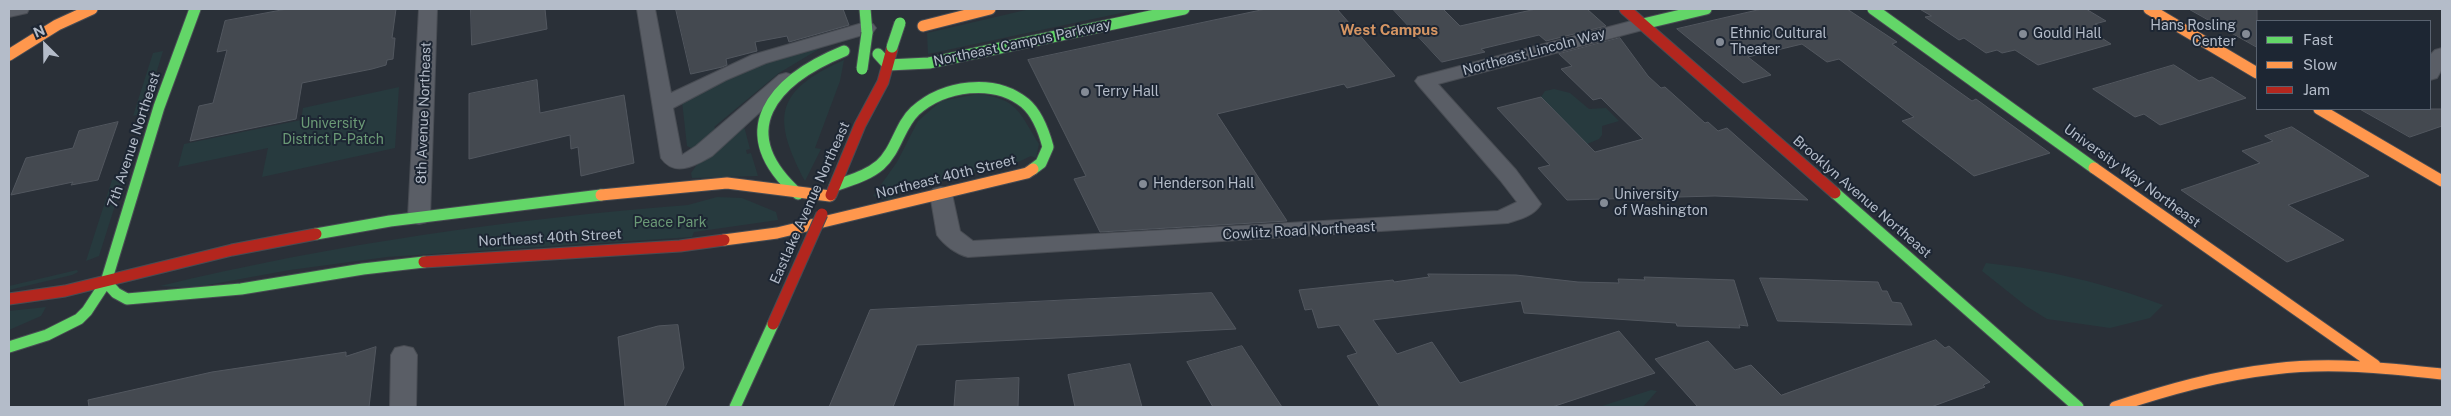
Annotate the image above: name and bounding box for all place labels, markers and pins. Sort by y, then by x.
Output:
place label: Hans Rosling Center [2150,18,2236,50]
place label: Ethnic Cultural Theater [1730,26,1827,58]
place label: Gould Hall [2033,26,2102,42]
marker: Gould Hall [2017,28,2029,40]
marker: Hans Rosling Center [2240,28,2252,40]
marker: Ethnic Cultural Theater [1714,36,1726,48]
place label: Terry Hall [1095,84,1159,100]
marker: Terry Hall [1079,86,1091,98]
place label: Henderson Hall [1153,176,1255,192]
marker: Henderson Hall [1137,178,1149,190]
place label: University of Washington [1614,187,1708,220]
marker: University of Washington [1598,197,1610,209]

